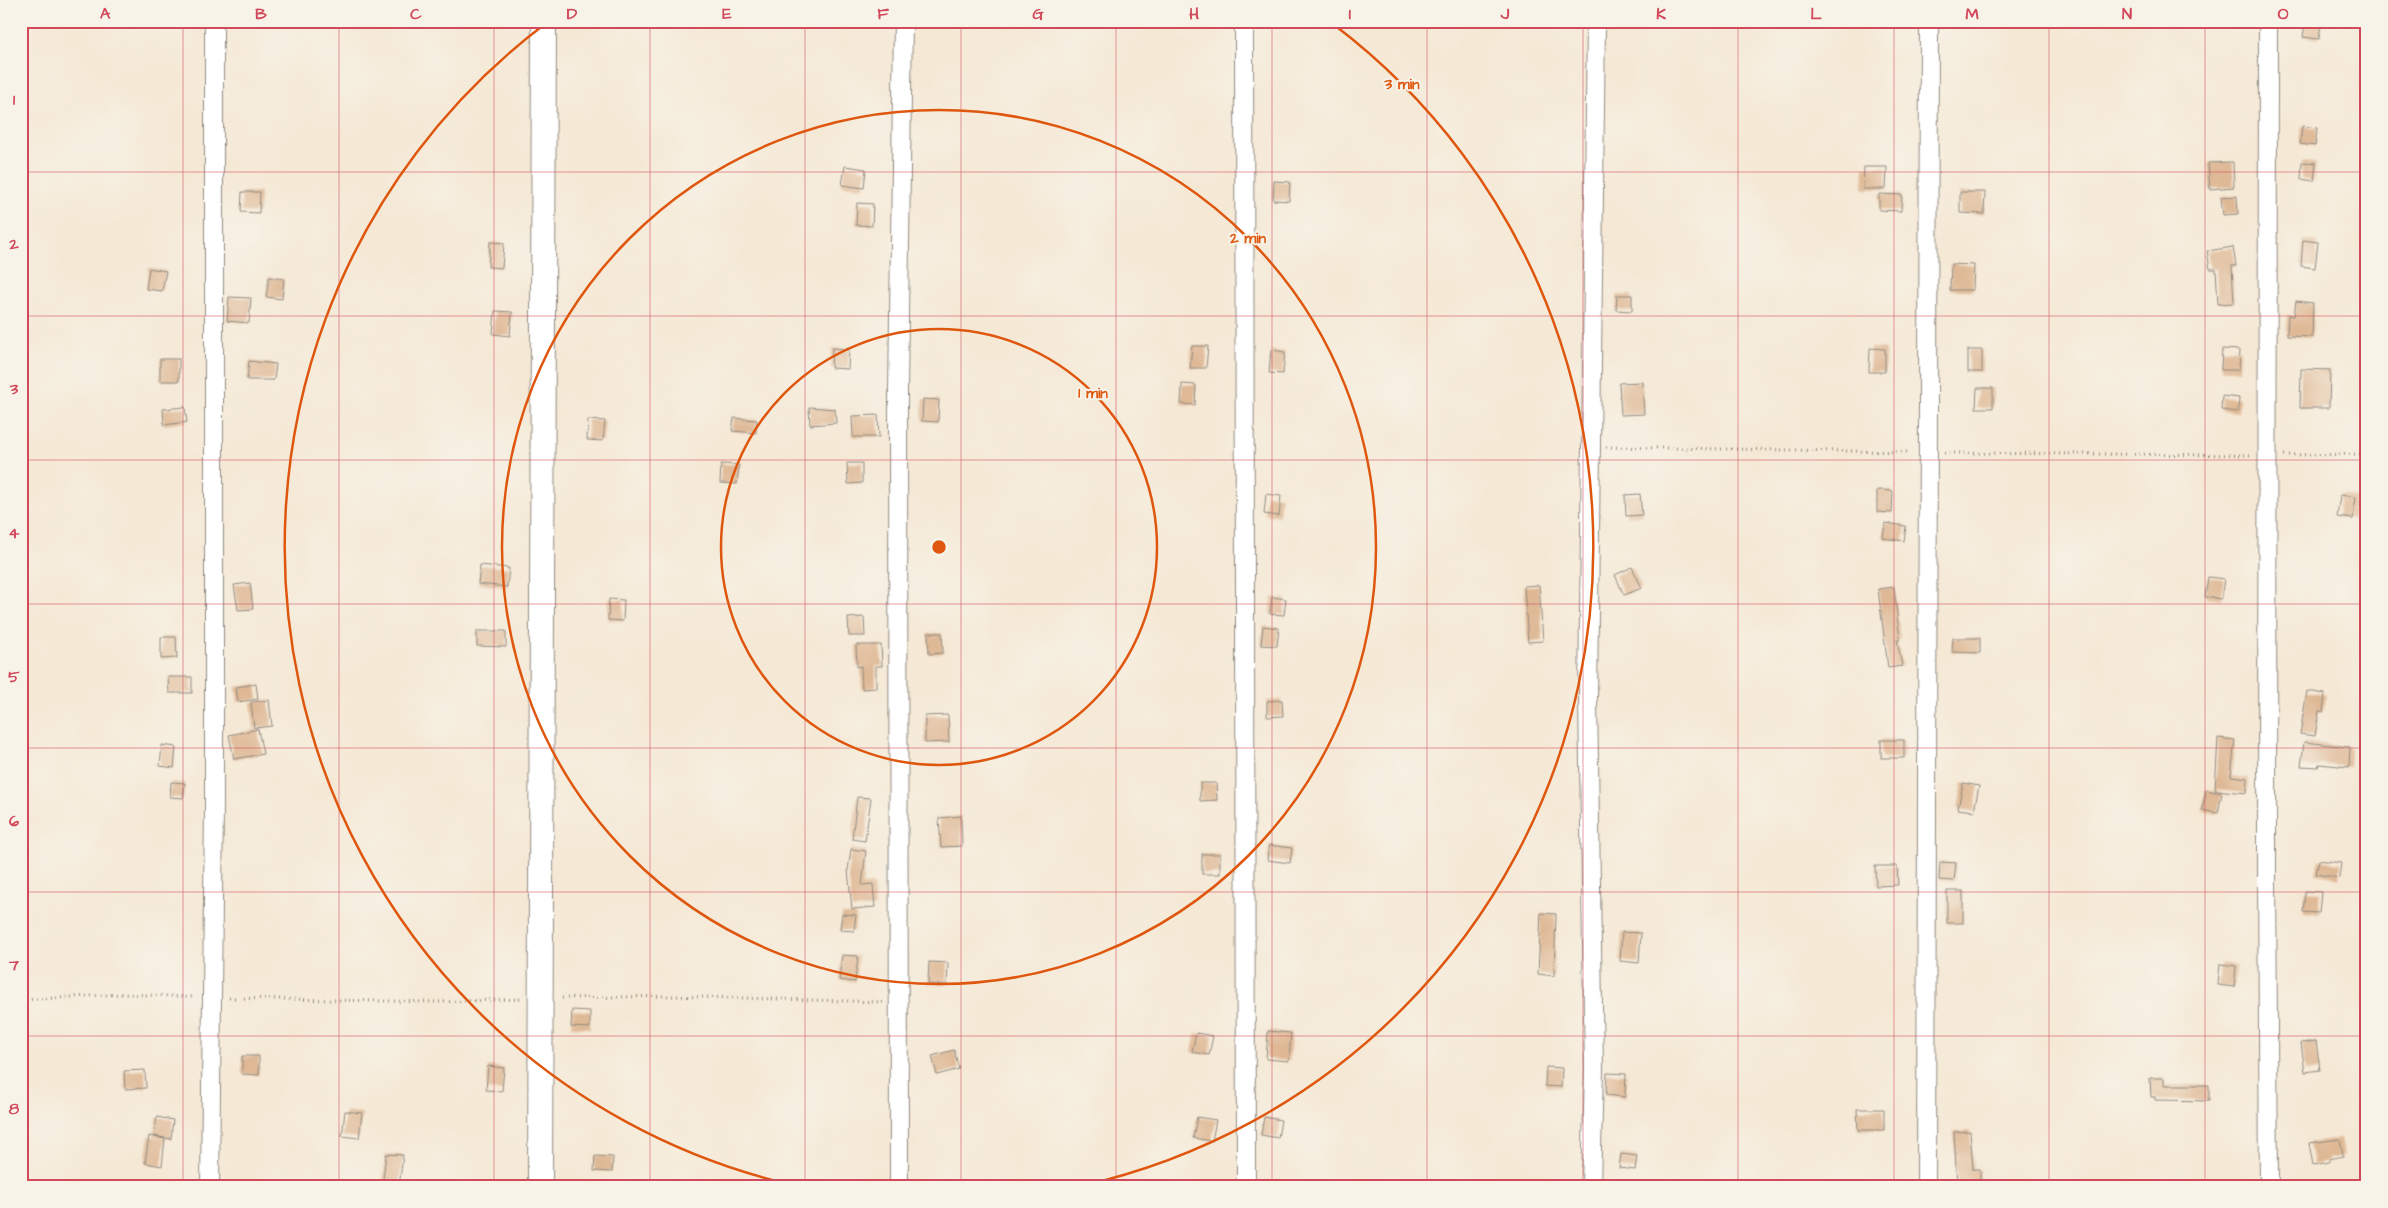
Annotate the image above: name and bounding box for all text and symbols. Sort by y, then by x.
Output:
text: A [100,3,111,25]
text: B [255,3,267,25]
text: C [410,3,422,25]
text: D [567,3,578,25]
text: E [722,3,732,25]
text: F [877,3,889,25]
text: G [1032,3,1044,25]
text: H [1189,3,1199,25]
text: I [1349,3,1351,25]
text: J [1500,3,1510,25]
text: K [1656,3,1666,25]
text: L [1810,3,1822,25]
text: M [1965,3,1979,25]
text: N [2122,3,2132,25]
text: O [2278,3,2289,25]
text: 3 min [1383,74,1420,95]
text: 1 [13,89,16,111]
text: 2 min [1229,228,1267,249]
text: 2 [8,233,19,255]
text: 3 [9,378,19,400]
text: 1 min [1078,383,1108,404]
text: 4 [9,522,20,544]
centre of rings [930,538,948,556]
text: 5 [8,666,20,688]
text: 6 [9,810,19,832]
text: 7 [8,954,19,976]
text: 8 [9,1098,20,1120]

